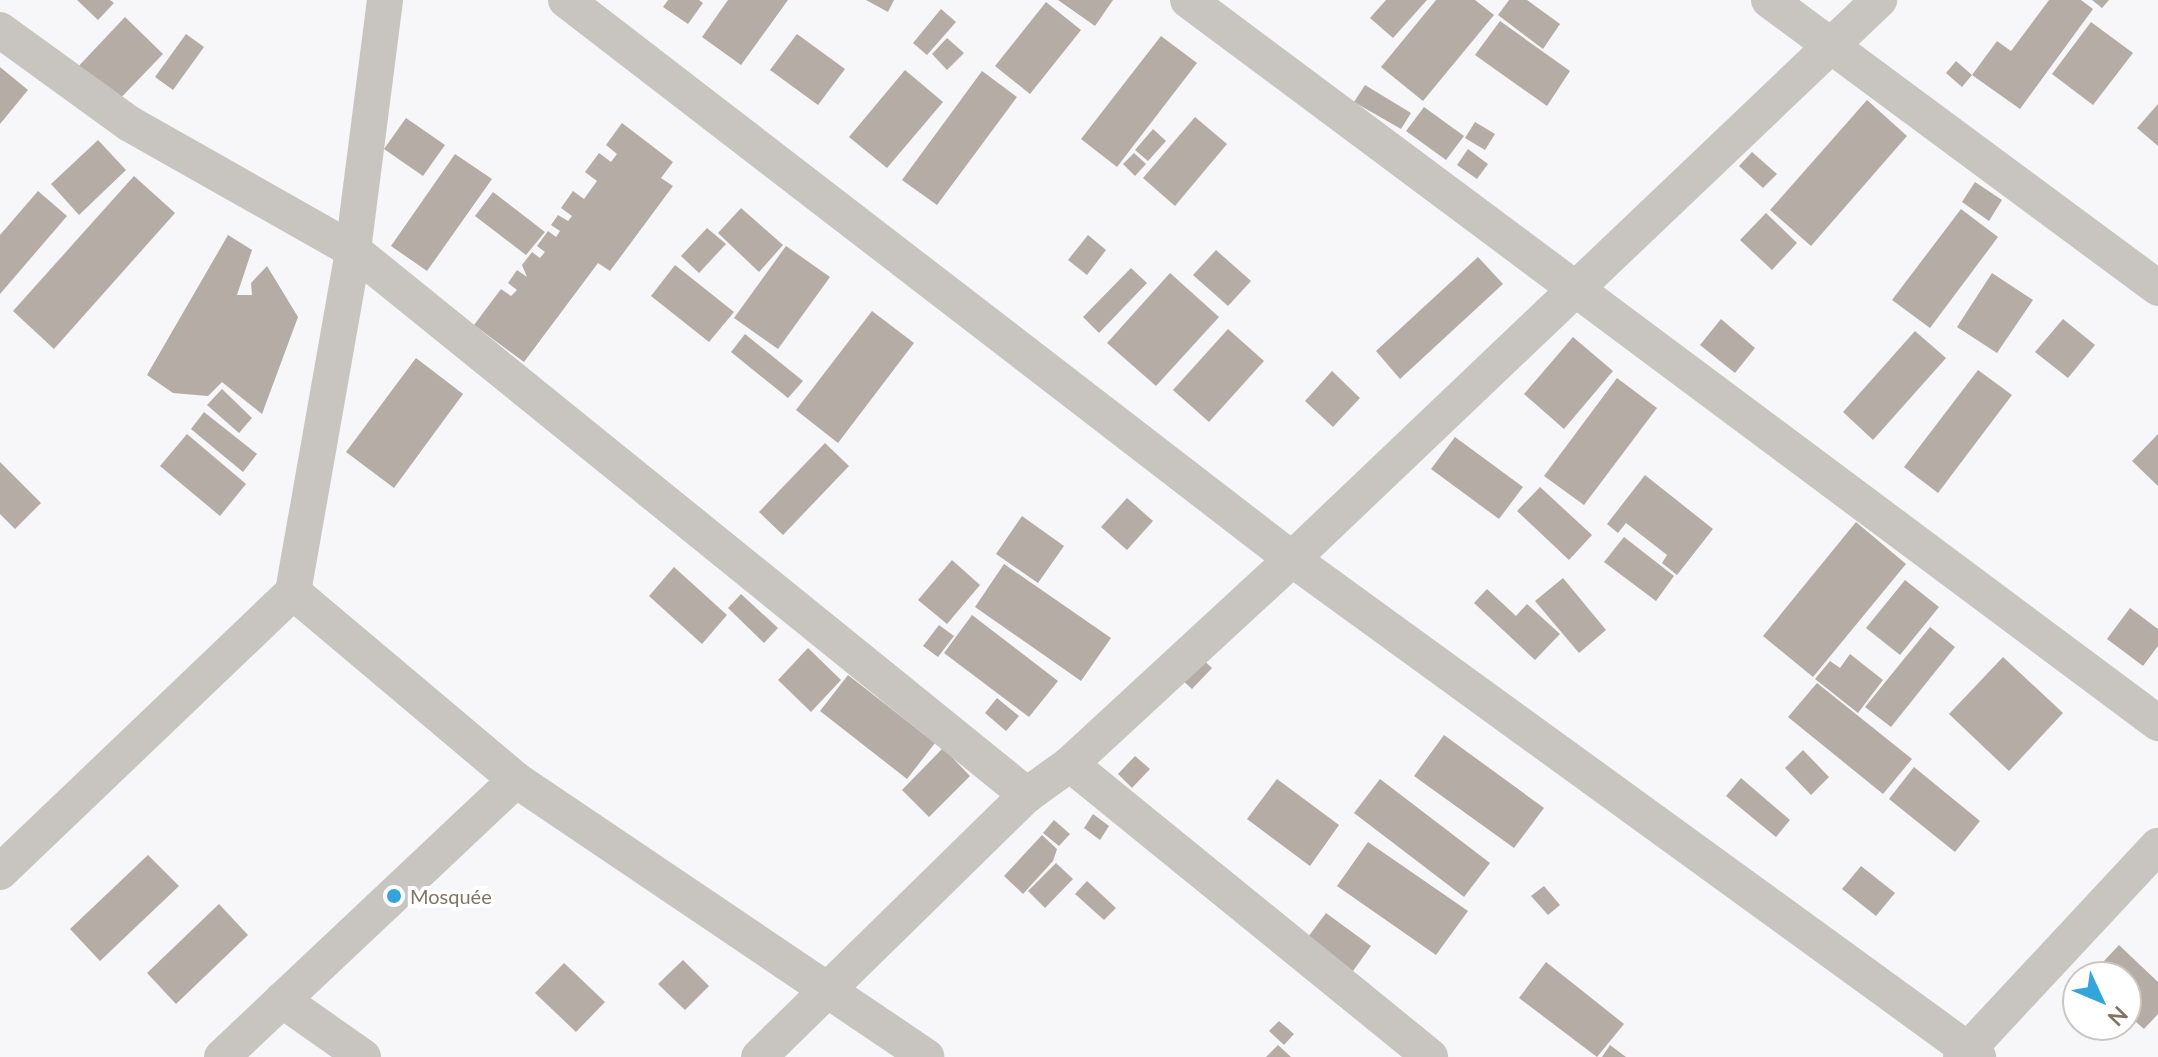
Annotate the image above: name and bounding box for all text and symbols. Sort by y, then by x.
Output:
place label: Mosquée [410,884,492,908]
marker: Mosquée [385,887,403,905]
north arrow [2062,961,2142,1041]
text: N [2103,1001,2134,1032]

